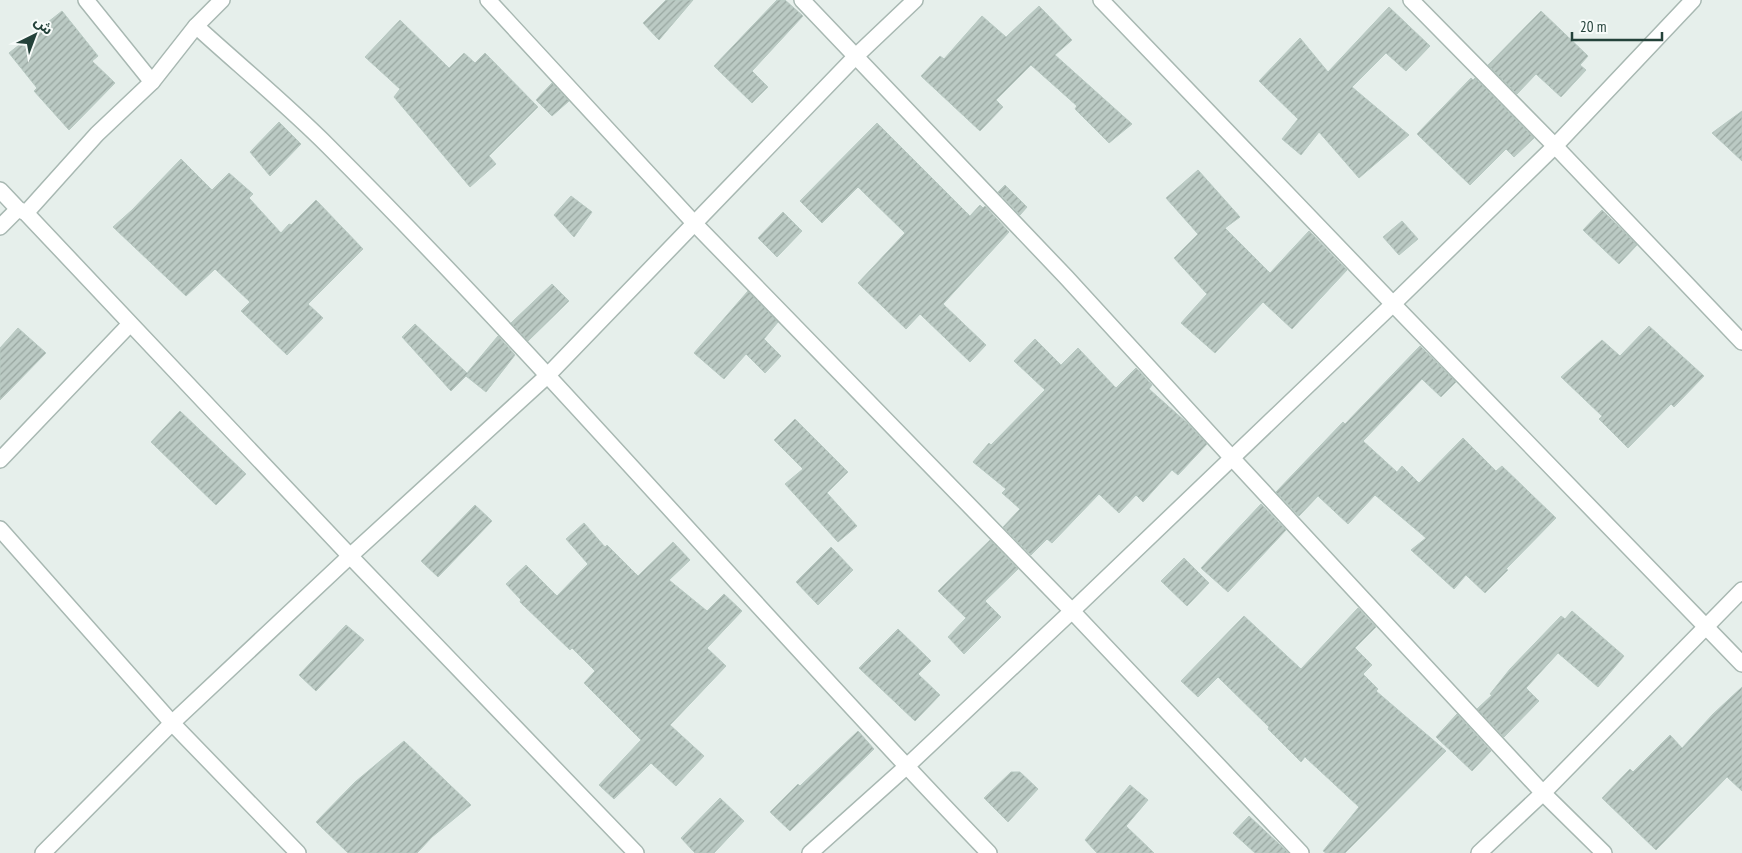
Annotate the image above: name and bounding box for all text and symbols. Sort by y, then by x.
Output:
north arrow [10,10,60,60]
scale bar [1572,10,1662,42]
text: ش [31,12,57,38]
text: 20 m [1580,17,1606,36]

